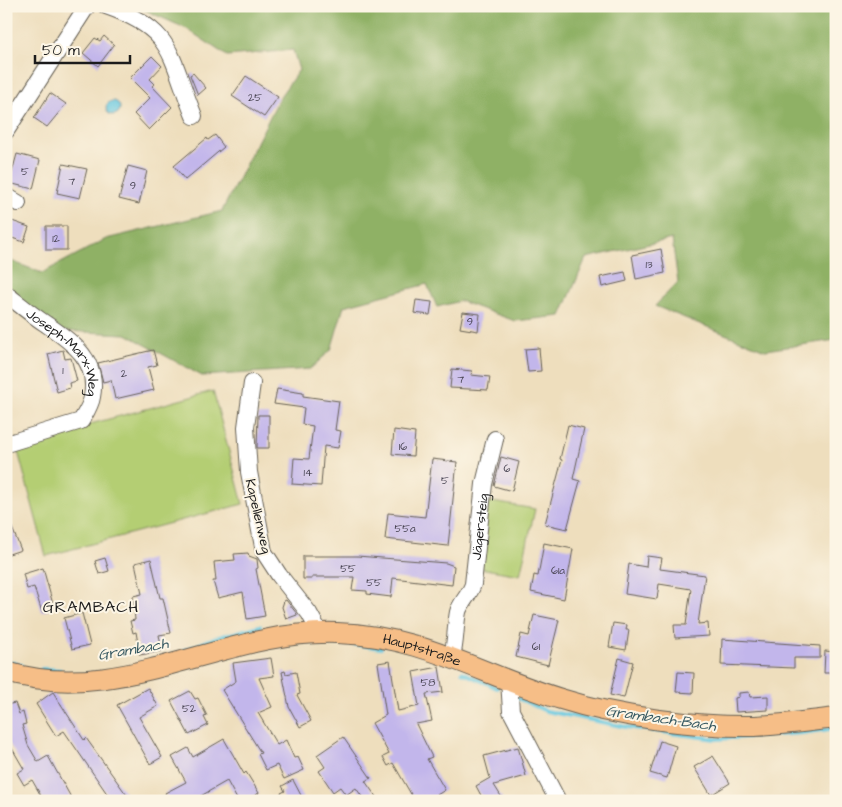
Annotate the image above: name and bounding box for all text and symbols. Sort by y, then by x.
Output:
scale bar [35,32,130,64]
text: 50 m [42,40,80,61]
house number: 25 [248,90,262,105]
house number: 5 [21,164,29,179]
house number: 7 [69,174,76,189]
house number: 9 [130,178,136,193]
house number: 12 [52,231,61,246]
house number: 13 [645,257,653,272]
street label: Joseph-Marx-Weg [21,304,102,398]
house number: 9 [467,314,473,329]
house number: 1 [62,363,64,378]
house number: 2 [121,366,128,381]
house number: 7 [458,372,465,387]
house number: 16 [399,439,407,454]
house number: 6 [504,461,511,476]
house number: 14 [304,465,313,480]
house number: 5 [441,473,449,488]
street label: Kapellenweg [240,477,276,556]
street label: Jägersteig [467,493,494,561]
house number: 55a [394,521,416,536]
house number: 55 [340,561,356,576]
house number: 61a [551,563,565,578]
house number: 55 [366,575,382,590]
district label: GRAMBACH [43,596,139,618]
street label: Hauptstraße [381,629,464,672]
water label: Grambach [96,633,170,666]
house number: 61 [532,639,541,654]
house number: 58 [421,675,435,690]
water label: Grambach-Bach [605,700,718,737]
house number: 52 [182,701,197,716]

